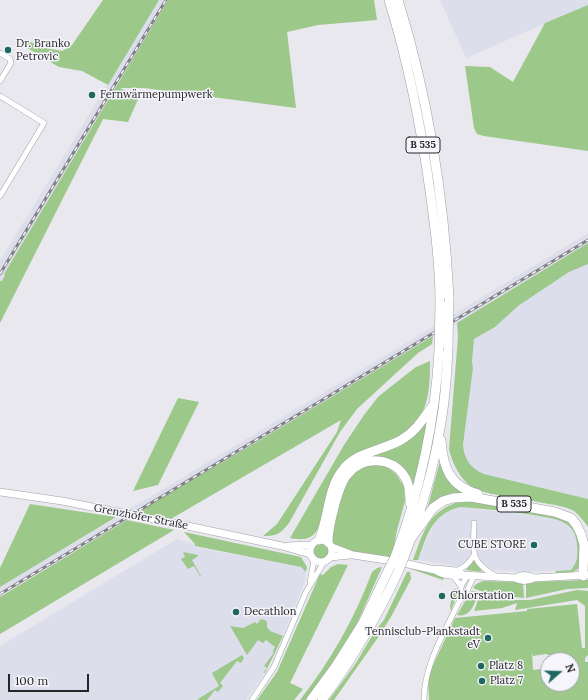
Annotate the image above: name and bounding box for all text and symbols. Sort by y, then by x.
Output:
place label: Dr. Branko Petrovic [16,37,70,63]
marker: Dr. Branko Petrovic [3,45,13,55]
place label: Fernwärmepumpwerk [100,88,213,102]
marker: Fernwärmepumpwerk [87,90,97,100]
road number: B 535 [406,137,440,153]
road number: B 535 [497,496,531,512]
street label: Grenzhöfer Straße [93,501,189,533]
place label: CUBE STORE [458,538,526,552]
marker: CUBE STORE [529,540,539,550]
place label: Chlorstation [450,589,514,603]
marker: Chlorstation [437,591,447,601]
place label: Decathlon [244,605,296,619]
marker: Decathlon [231,607,241,617]
place label: Tennisclub-Plankstadt eV [365,625,480,651]
marker: Tennisclub-Plankstadt eV [483,633,493,643]
north arrow [540,652,580,692]
place label: Platz 8 [489,659,523,673]
marker: Platz 8 [476,661,486,671]
text: N [562,662,578,675]
scale bar [10,666,91,692]
text: 100 m [15,673,48,688]
place label: Platz 7 [490,674,523,688]
marker: Platz 7 [477,676,487,686]

